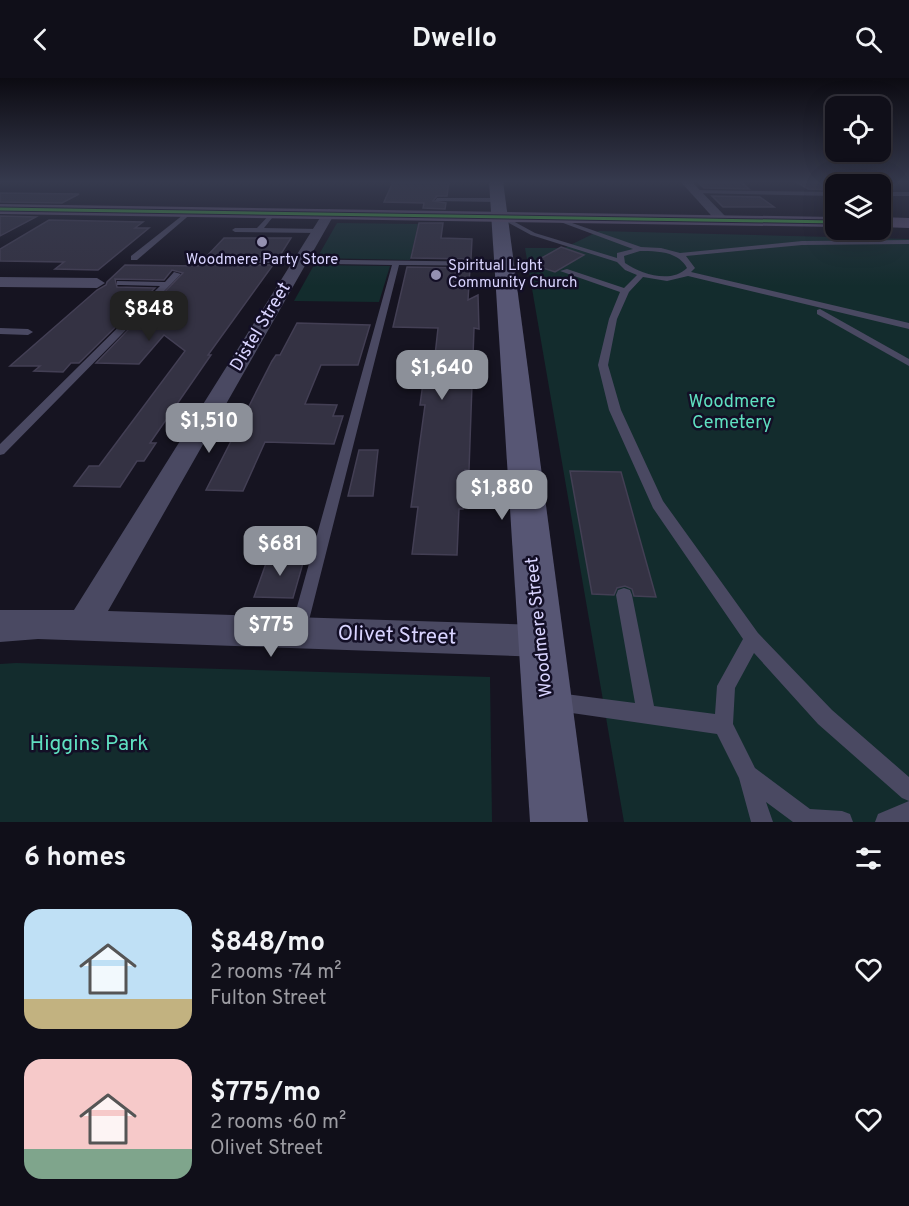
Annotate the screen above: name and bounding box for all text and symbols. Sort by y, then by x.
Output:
text: Dwello [412,22,497,56]
icon: back [24,23,57,56]
icon: search [852,23,885,56]
map controls [825,96,891,240]
button: locate [825,96,891,162]
button: layers [825,174,891,240]
marker: Woodmere Party Store [255,235,269,249]
place label: Woodmere Party Store [186,251,338,270]
place label: Spiritual Light Community Church [448,257,577,293]
marker: Spiritual Light Community Church [429,268,443,282]
street label: Distel Street [225,278,297,376]
pin: $848 [113,291,185,342]
text: $848 [124,297,174,323]
pin: $1,640 [393,350,491,401]
text: $1,640 [410,356,474,382]
park label: Woodmere Cemetery [688,391,776,435]
pin: $1,510 [160,403,258,454]
text: $1,510 [180,409,238,435]
pin: $1,880 [453,470,551,521]
text: $1,880 [470,476,534,502]
pin: $681 [244,526,316,577]
text: $681 [258,532,302,558]
street label: Woodmere Street [521,556,559,698]
pin: $775 [235,607,307,658]
text: $775 [248,613,294,639]
street label: Olivet Street [337,620,457,652]
park label: Higgins Park [30,731,148,758]
text: 6 homes [24,842,126,875]
icon: filters [852,842,885,875]
text: $848/mo [210,927,325,960]
icon: home [72,933,144,1005]
icon: heart [852,953,885,986]
text: 2 rooms · 74 m² [210,960,341,986]
text: Fulton Street [210,986,326,1012]
text: $775/mo [210,1077,321,1110]
icon: home [72,1083,144,1155]
icon: heart [852,1103,885,1136]
text: 2 rooms · 60 m² [210,1110,346,1136]
text: Olivet Street [210,1136,323,1162]

